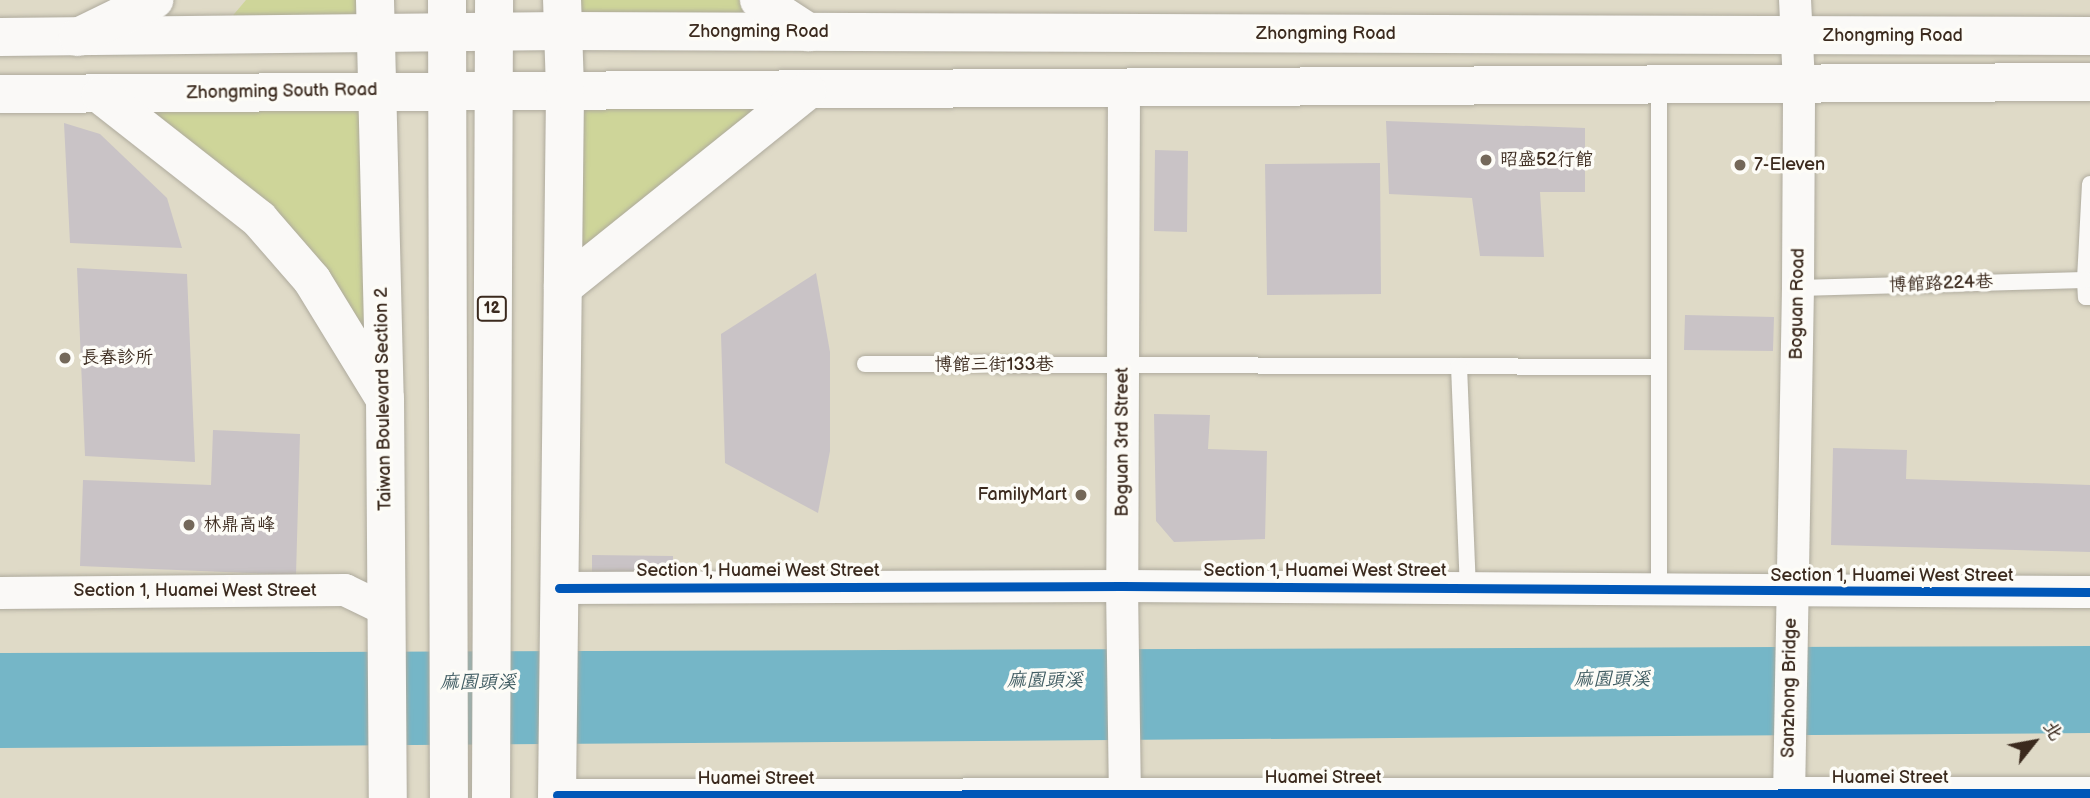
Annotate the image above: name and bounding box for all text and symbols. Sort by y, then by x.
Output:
street label: Zhongming Road [689,21,829,43]
street label: Zhongming Road [1256,23,1396,45]
street label: Zhongming Road [1823,25,1963,47]
street label: Zhongming South Road [186,80,378,104]
place label: 昭盛52行館 [1500,149,1593,171]
marker: 昭盛52行館 [1478,152,1494,168]
place label: 7-Eleven [1754,154,1825,176]
marker: 7-Eleven [1732,157,1748,173]
street label: Boguan Road [1786,248,1810,360]
street label: 博館路224巷 [1889,271,1993,297]
street label: Taiwan Boulevard Section 2 [371,287,397,511]
road number: 12 [476,296,508,322]
place label: 長春診所 [81,347,153,369]
marker: 長春診所 [55,348,75,368]
street label: 博館三街133巷 [934,354,1054,376]
street label: Boguan 3rd Street [1112,367,1134,517]
place label: FamilyMart [977,484,1067,506]
marker: FamilyMart [1073,487,1089,503]
place label: 林鼎高峰 [203,514,275,536]
marker: 林鼎高峰 [181,517,197,533]
street label: Section 1, Huamei West Street [636,560,880,582]
street label: Section 1, Huamei West Street [1203,560,1447,582]
street label: Section 1, Huamei West Street [1770,565,2014,587]
street label: Section 1, Huamei West Street [73,580,317,602]
street label: Sanzhong Bridge [1778,618,1802,758]
water label: 麻園頭溪 [1574,669,1650,691]
water label: 麻園頭溪 [1007,670,1083,692]
water label: 麻園頭溪 [440,672,516,694]
north arrow [1999,707,2069,777]
text: 北 [2038,717,2067,745]
street label: Huamei Street [1264,767,1382,789]
street label: Huamei Street [1831,767,1949,789]
street label: Huamei Street [697,768,815,790]

